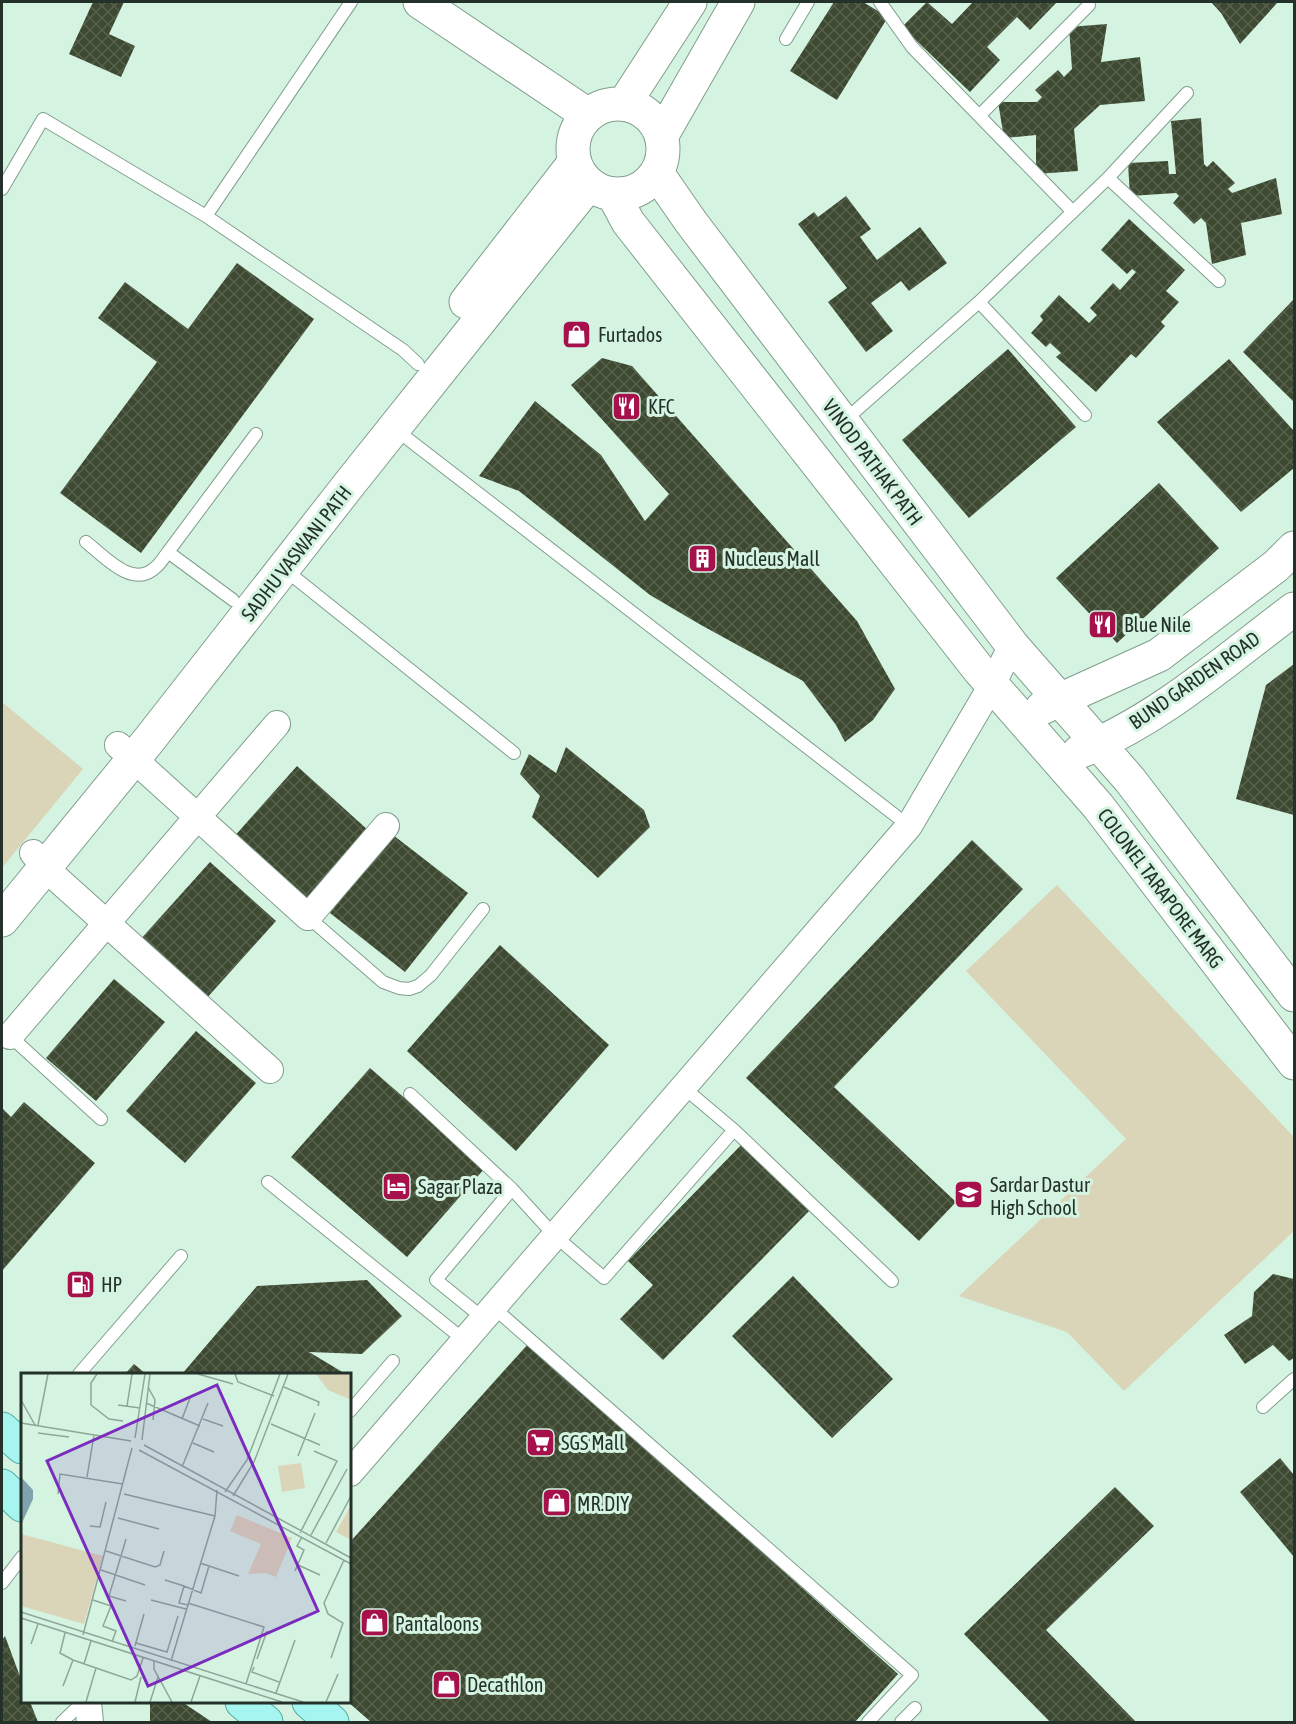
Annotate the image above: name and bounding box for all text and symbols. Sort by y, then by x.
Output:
shop icon: Furtados [561,318,593,350]
place label: Furtados [598,323,662,346]
restaurant icon: KFC [611,390,643,422]
place label: KFC [648,395,675,418]
street label: VINOD PATHAK PATH [818,395,928,529]
street label: SADHU VASWANI PATH [236,481,356,625]
building icon: Nucleus Mall [687,542,719,574]
place label: Nucleus Mall [724,547,820,570]
restaurant icon: Blue Nile [1087,608,1119,640]
place label: Blue Nile [1124,613,1191,636]
street label: BUND GARDEN ROAD [1124,626,1264,734]
street label: COLONEL TARAPORE MARG [1093,804,1229,972]
hotel icon: Sagar Plaza [381,1170,413,1202]
place label: Sardar Dastur High School [990,1173,1091,1219]
place label: Sagar Plaza [418,1175,503,1198]
school or university icon: Sardar Dastur High School [953,1179,985,1211]
fuel station icon: HP [64,1268,96,1300]
place label: HP [101,1273,122,1296]
inset map [21,1373,351,1703]
supermarket icon: SGS Mall [524,1426,556,1458]
place label: SGS Mall [561,1431,625,1454]
shop icon: MR.DIY [540,1487,572,1519]
place label: MR.DIY [577,1492,629,1515]
shop icon: Pantaloons [358,1607,390,1639]
place label: Pantaloons [395,1612,479,1635]
shop icon: Decathlon [430,1668,462,1700]
place label: Decathlon [467,1673,544,1696]

